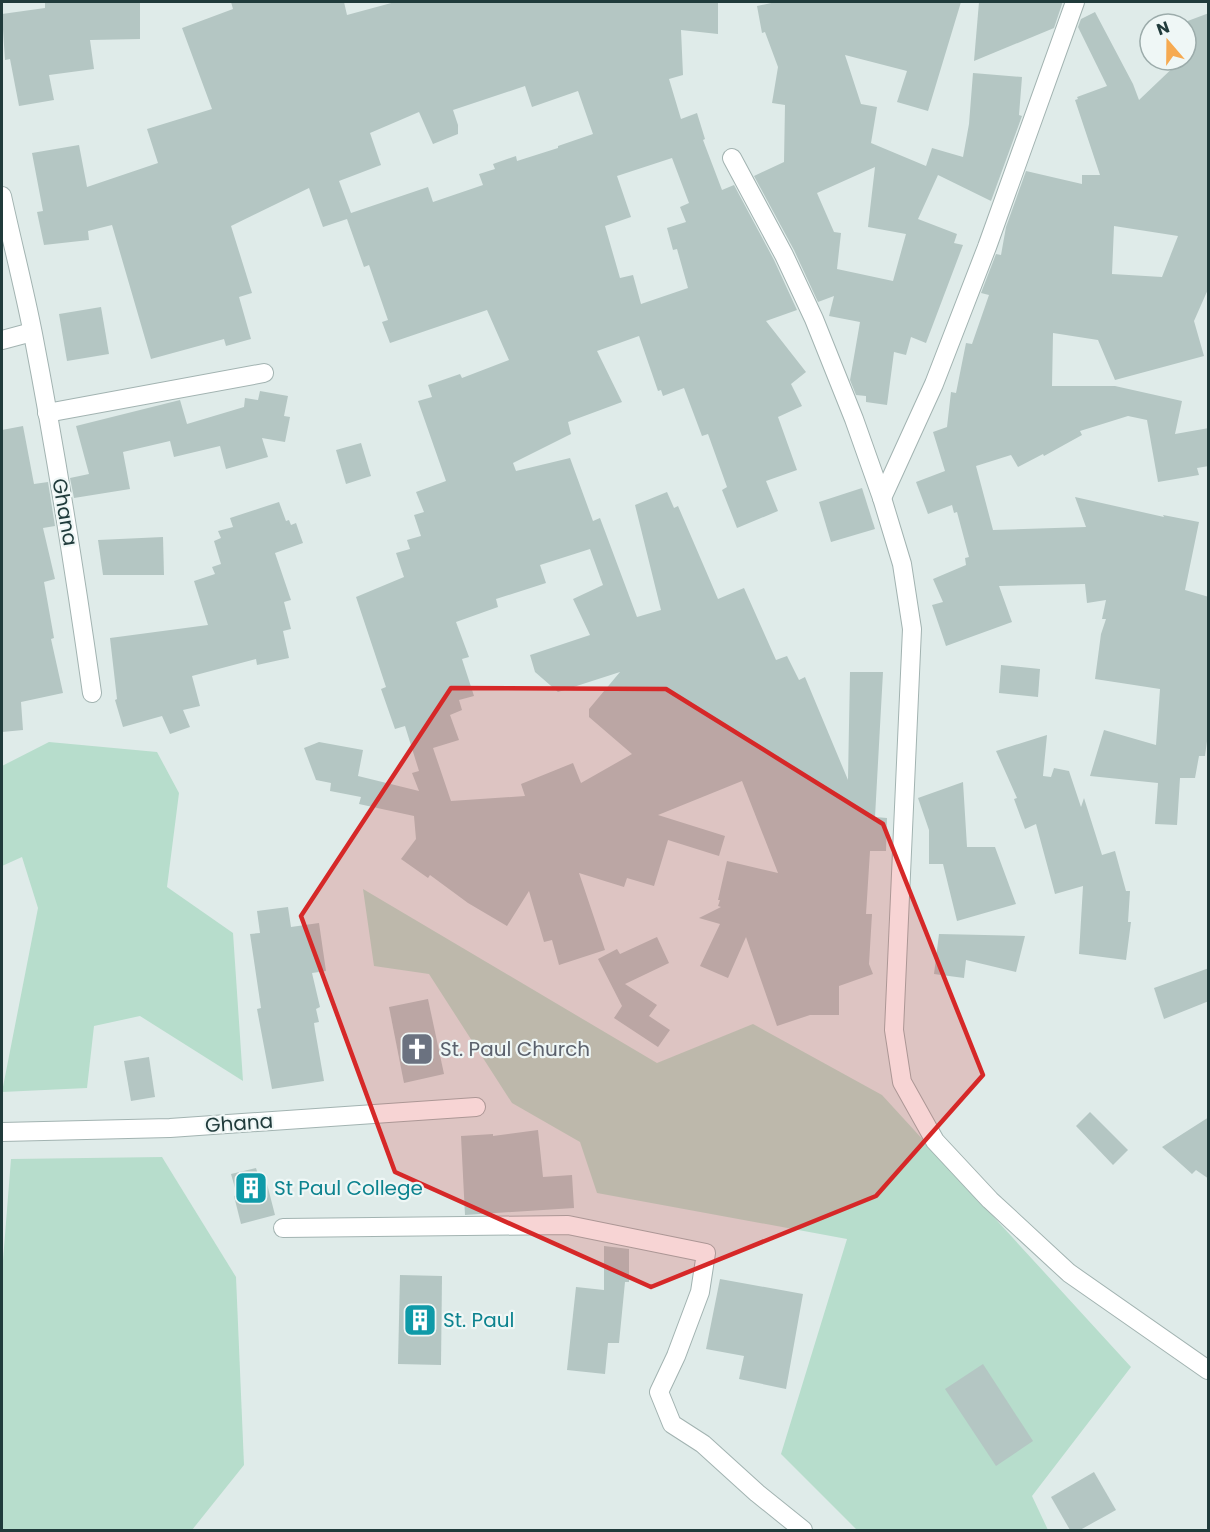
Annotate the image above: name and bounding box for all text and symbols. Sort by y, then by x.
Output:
north arrow [1138,12,1198,72]
text: N [1153,16,1173,41]
street label: Ghana [45,476,85,548]
church icon: St. Paul Church [399,1031,435,1067]
place label: St. Paul Church [440,1035,590,1063]
street label: Ghana [204,1107,274,1139]
building icon: St Paul College [233,1170,269,1206]
place label: St Paul College [274,1174,423,1202]
building icon: St. Paul [402,1302,438,1338]
place label: St. Paul [443,1306,514,1334]

